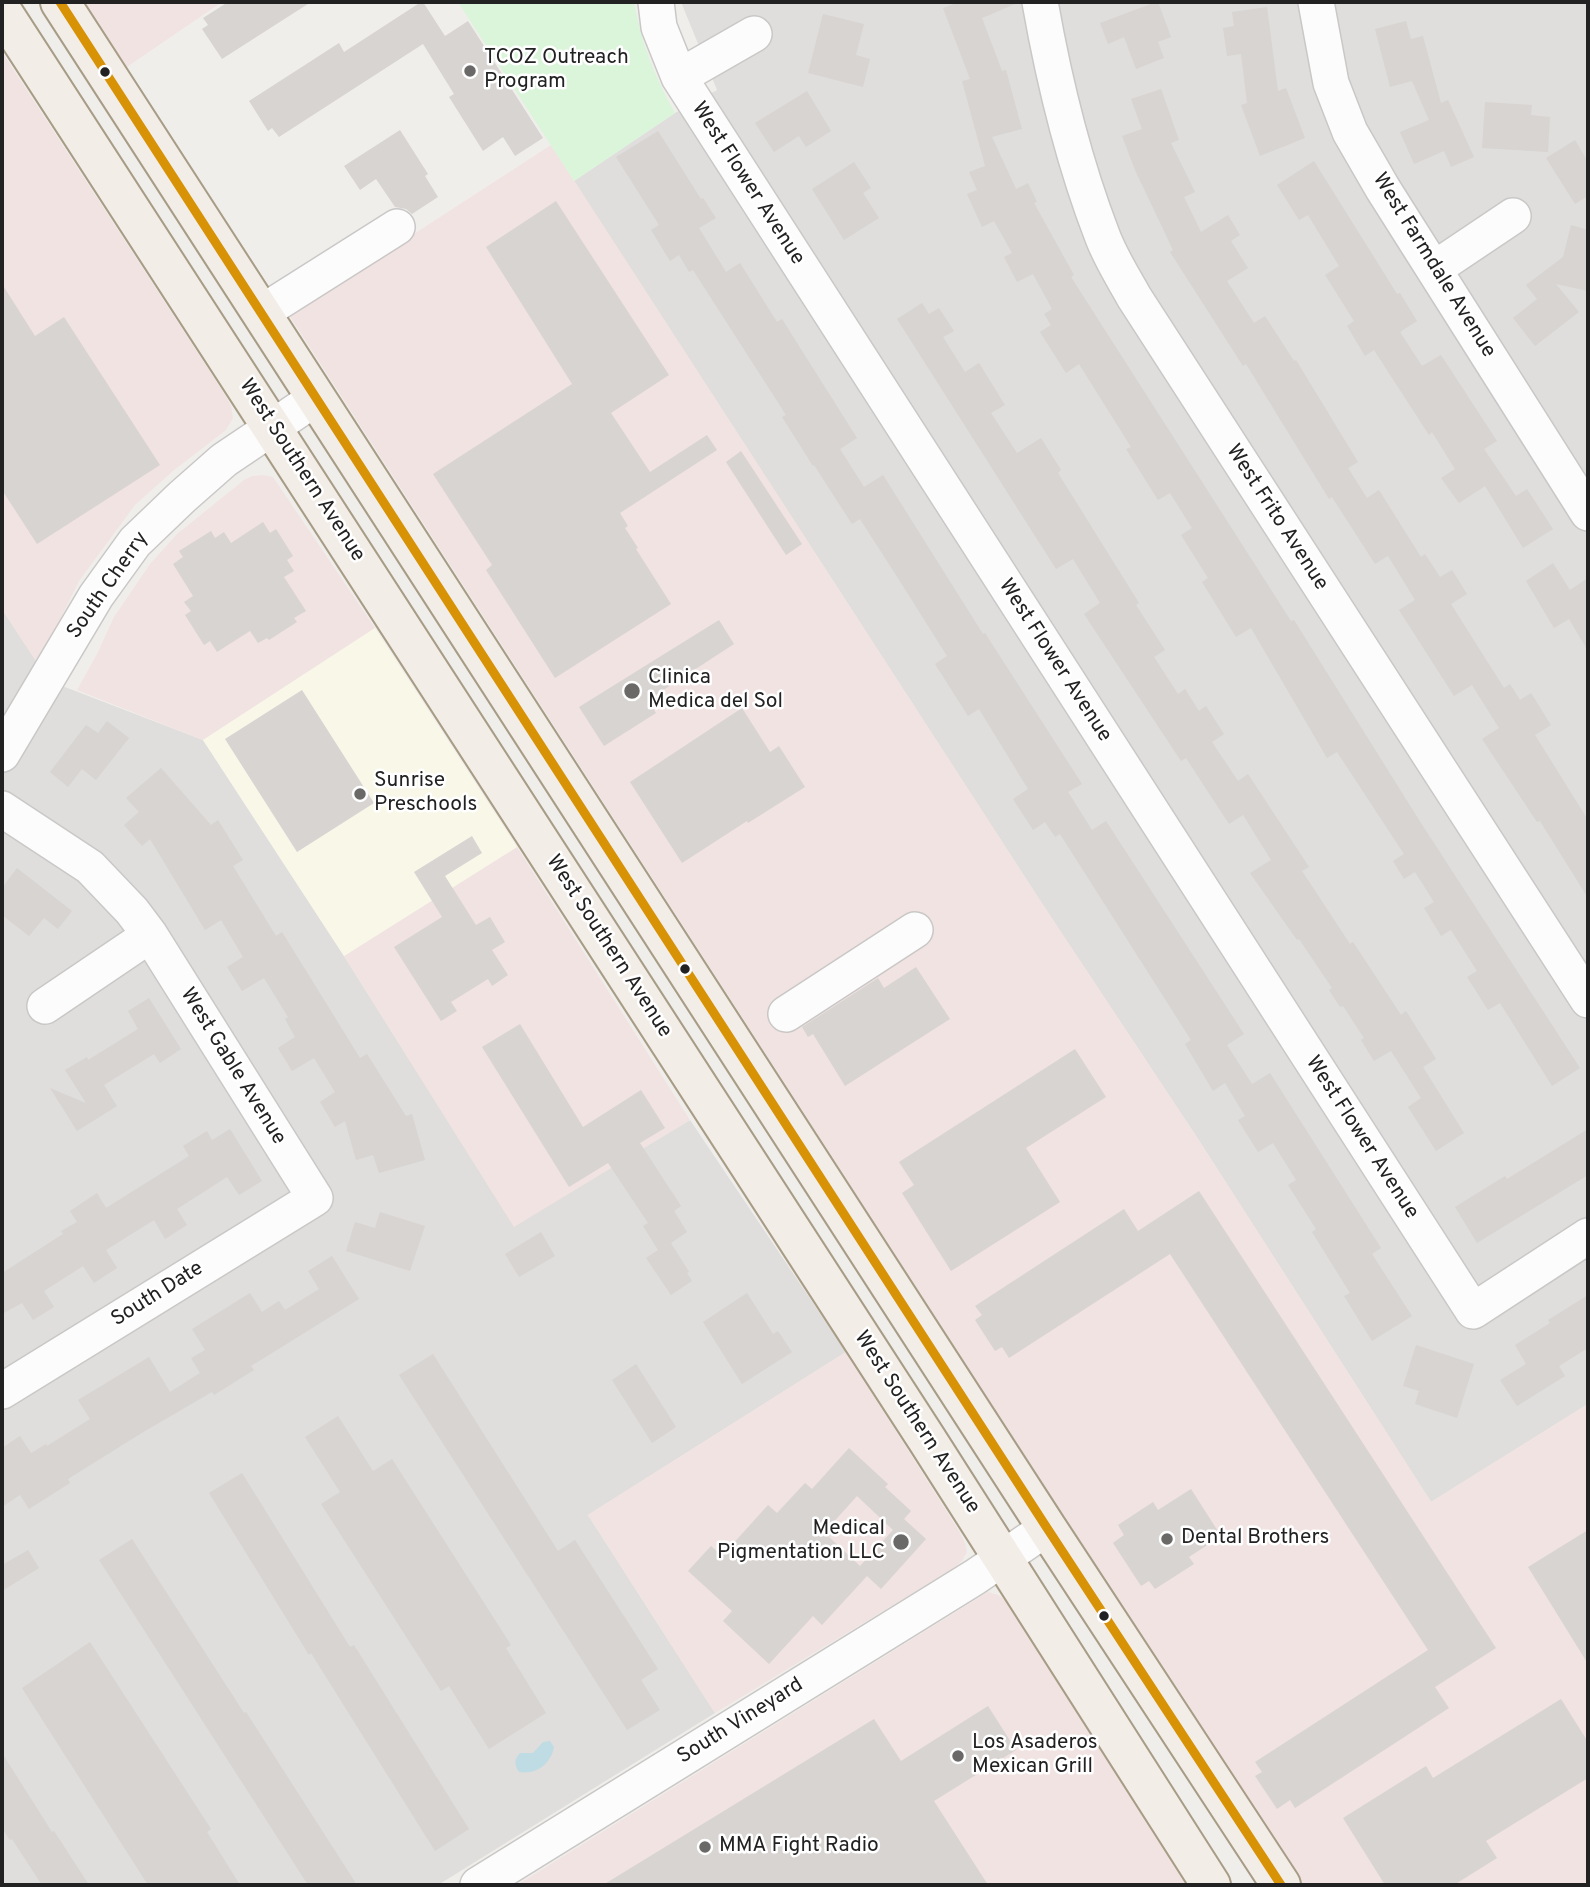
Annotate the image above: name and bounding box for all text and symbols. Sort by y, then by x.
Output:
place label: TCOZ Outreach Program [484,46,629,96]
marker: TCOZ Outreach Program [462,63,478,79]
unlabelled marker [98,65,112,79]
street label: West Flower Avenue [685,98,809,270]
street label: West Farmdale Avenue [1366,169,1500,363]
street label: West Southern Avenue [232,375,370,567]
street label: West Frito Avenue [1219,440,1333,596]
street label: South Cherry [63,528,155,644]
street label: West Flower Avenue [992,575,1116,747]
place label: Clinica Medica del Sol [648,666,783,716]
marker: Clinica Medica del Sol [622,681,642,701]
place label: Sunrise Preschools [374,769,477,819]
marker: Sunrise Preschools [352,786,368,802]
street label: West Southern Avenue [539,851,677,1043]
unlabelled marker [678,962,692,976]
street label: West Gable Avenue [174,984,290,1150]
street label: West Flower Avenue [1299,1052,1423,1224]
street label: South Date [107,1257,209,1333]
street label: West Southern Avenue [847,1327,985,1519]
place label: Medical Pigmentation LLC [717,1517,885,1567]
place label: Dental Brothers [1181,1526,1329,1552]
marker: Dental Brothers [1159,1531,1175,1547]
marker: Medical Pigmentation LLC [891,1532,911,1552]
unlabelled marker [1097,1609,1111,1623]
street label: South Vineyard [673,1673,809,1771]
place label: Los Asaderos Mexican Grill [972,1731,1097,1781]
marker: Los Asaderos Mexican Grill [950,1748,966,1764]
place label: MMA Fight Radio [719,1834,879,1860]
marker: MMA Fight Radio [697,1839,713,1855]

